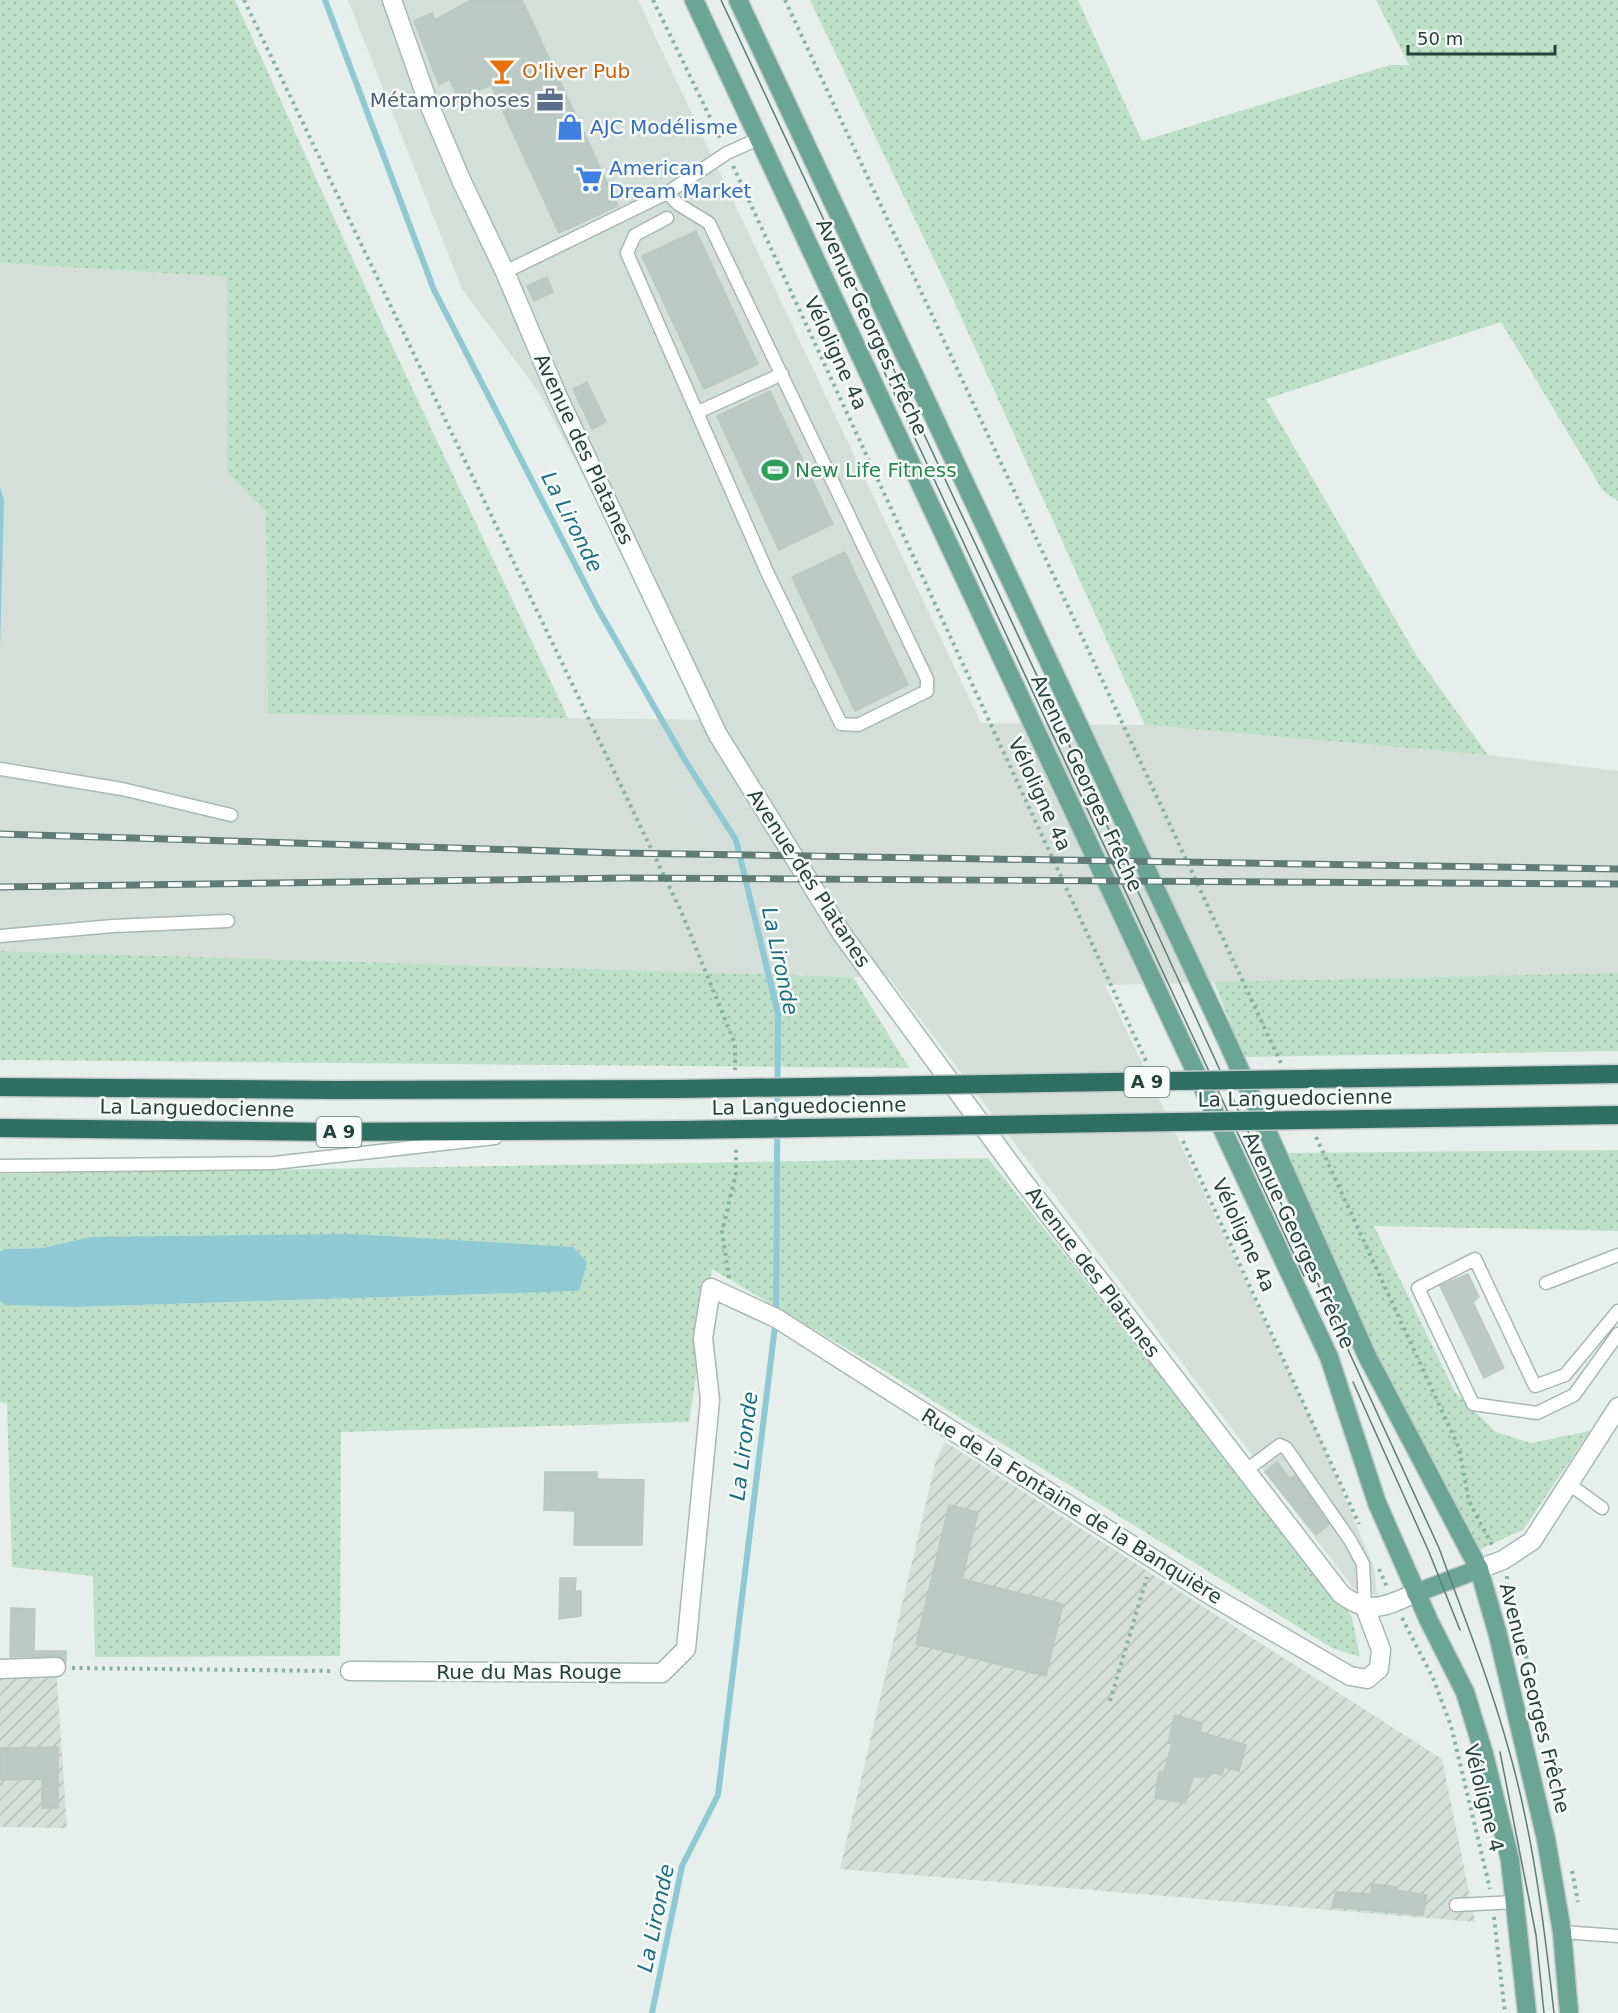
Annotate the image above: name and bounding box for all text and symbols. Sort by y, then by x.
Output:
scale bar [1408,18,1555,56]
text: 50 m [1417,28,1463,49]
bar icon: O'liver Pub [487,56,517,86]
place label: O'liver Pub [522,59,630,83]
office icon: Métamorphoses [535,85,565,115]
place label: Métamorphoses [370,88,530,112]
shop icon: AJC Modélisme [555,112,585,142]
place label: AJC Modélisme [590,115,738,139]
place label: American Dream Market [609,156,751,203]
supermarket icon: American Dream Market [574,164,604,194]
street label: Avenue Georges Frêche [811,215,933,439]
street label: Véloligne 4a [799,292,873,414]
street label: Avenue des Platanes [529,350,639,548]
sports icon: New Life Fitness [760,455,790,485]
place label: New Life Fitness [795,458,957,482]
water label: La Lironde [536,468,608,576]
street label: Avenue Georges Frêche [1026,671,1148,895]
street label: Véloligne 4a [1003,733,1077,855]
street label: Avenue des Platanes [742,784,876,972]
water label: La Lironde [757,905,803,1017]
road number: A 9 [1124,1067,1170,1097]
street label: La Languedocienne [1197,1084,1393,1112]
street label: La Languedocienne [711,1092,907,1120]
street label: La Languedocienne [99,1094,295,1122]
road number: A 9 [316,1117,362,1147]
street label: Avenue Georges Frêche [1238,1128,1360,1352]
street label: Véloligne 4a [1207,1174,1281,1296]
street label: Avenue des Platanes [1021,1182,1165,1362]
water label: La Lironde [725,1390,763,1502]
street label: Rue de la Fontaine de la Banquière [917,1403,1227,1609]
street label: Avenue Georges Frêche [1495,1580,1575,1816]
street label: Rue du Mas Rouge [436,1660,622,1684]
street label: Véloligne 4 [1459,1742,1509,1854]
water label: La Lironde [633,1862,679,1974]

